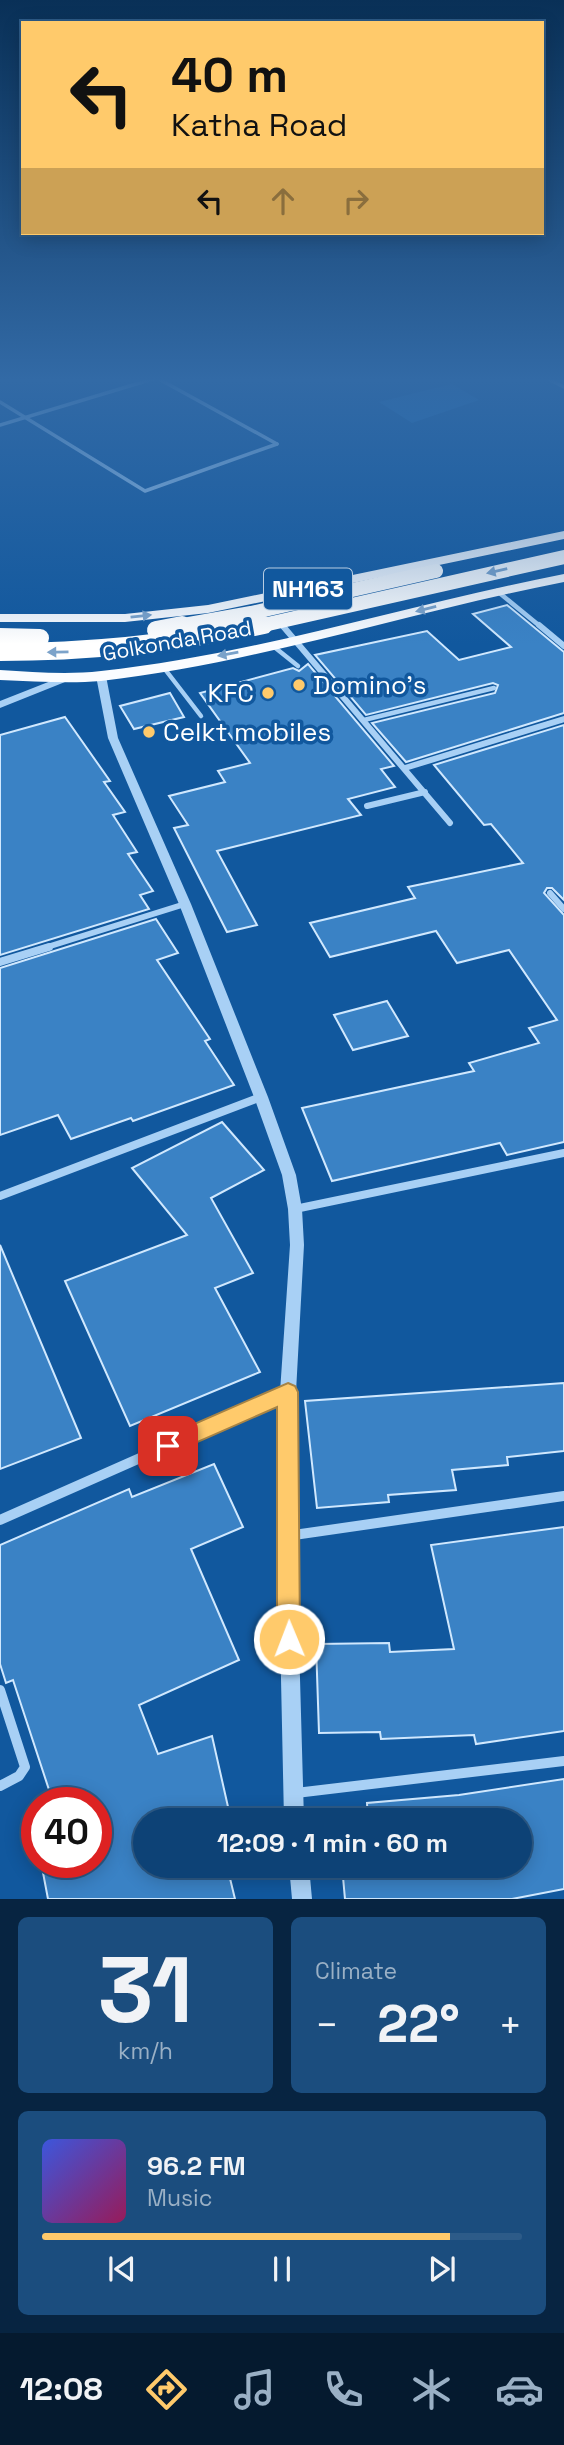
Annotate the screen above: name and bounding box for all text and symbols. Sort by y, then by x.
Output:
text: 40 m [171,44,288,106]
icon: left [56,49,147,140]
text: Katha Road [171,105,347,145]
icon: left [191,182,229,220]
icon: ahead [264,182,302,220]
icon: right [337,182,375,220]
one-way arrow [486,566,508,577]
road number: NH163 [264,568,352,610]
one-way arrow [415,604,437,615]
one-way arrow [131,610,153,621]
street label: Golkonda Road [100,614,254,667]
one-way arrow [46,646,68,658]
one-way arrow [217,649,239,660]
place label: Domino's [313,668,426,702]
place label: KFC [208,676,254,710]
marker: Domino's [291,677,307,693]
marker: KFC [260,685,276,701]
place label: Celkt mobiles [163,715,331,749]
marker: Celkt mobiles [141,724,157,740]
pin [138,1416,198,1476]
icon: arrive [149,1427,187,1465]
position arrow [252,1602,326,1676]
speed limit sign: 40 [21,1787,112,1878]
text: 12:09 · 1 min · 60 m [217,1826,448,1860]
text: 31 [98,1932,193,2049]
text: Climate [315,1956,397,1986]
text: 22° [377,1991,460,2057]
text: − [315,2001,339,2049]
text: + [498,2001,522,2049]
text: km/h [118,2036,173,2066]
text: 96.2 FM [147,2149,246,2183]
text: Music [147,2183,212,2213]
icon: previous [103,2250,141,2288]
icon: pause [263,2250,301,2288]
icon: next [423,2250,461,2288]
icon: directions [142,2365,191,2414]
icon: music [230,2365,279,2414]
icon: phone [319,2365,368,2414]
icon: climate [407,2365,456,2414]
icon: car [495,2365,544,2414]
text: 12:08 [20,2369,103,2409]

